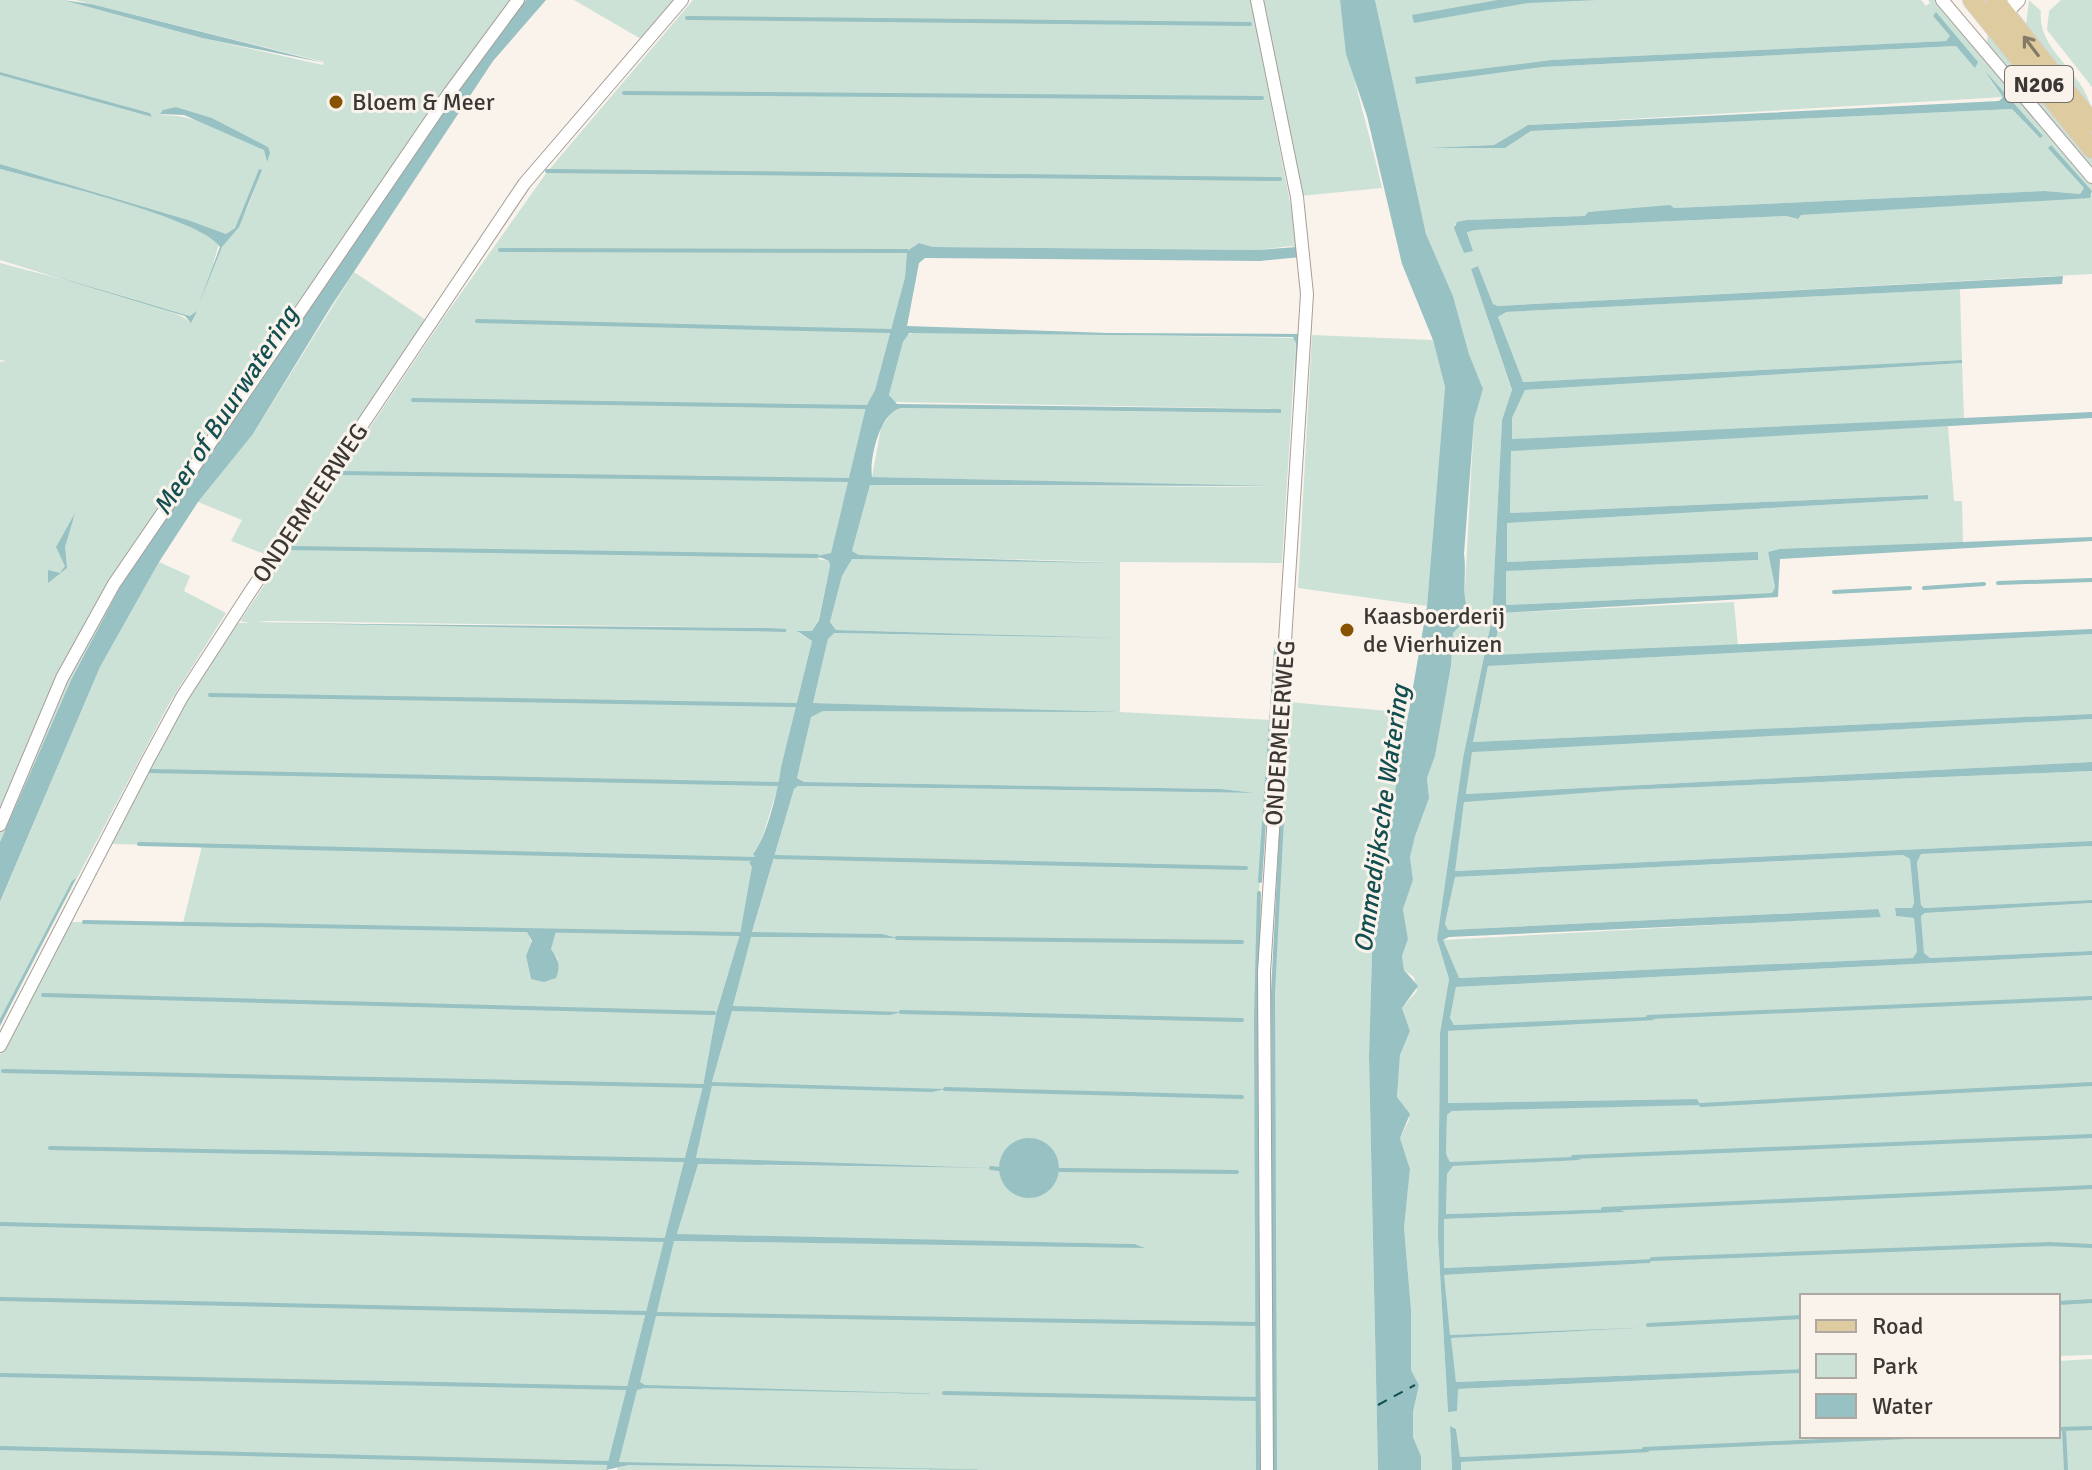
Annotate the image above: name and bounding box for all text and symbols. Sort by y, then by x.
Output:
one-way arrow [2023,36,2040,57]
road number: N206 [2005,66,2073,102]
place label: Bloem & Meer [352,87,495,117]
marker: Bloem & Meer [327,93,345,111]
water label: Meer of Buurwatering [146,299,307,521]
street label: ONDERMEERWEG [246,418,374,588]
place label: Kaasboerderij de Vierhuizen [1363,601,1505,659]
marker: Kaasboerderij de Vierhuizen [1338,621,1356,639]
street label: ONDERMEERWEG [1259,639,1301,827]
water label: Ommedijksche Watering [1347,681,1417,955]
legend [1800,1294,2060,1438]
text: Road [1872,1311,1923,1341]
text: Park [1872,1351,1918,1381]
text: Water [1872,1391,1933,1421]

